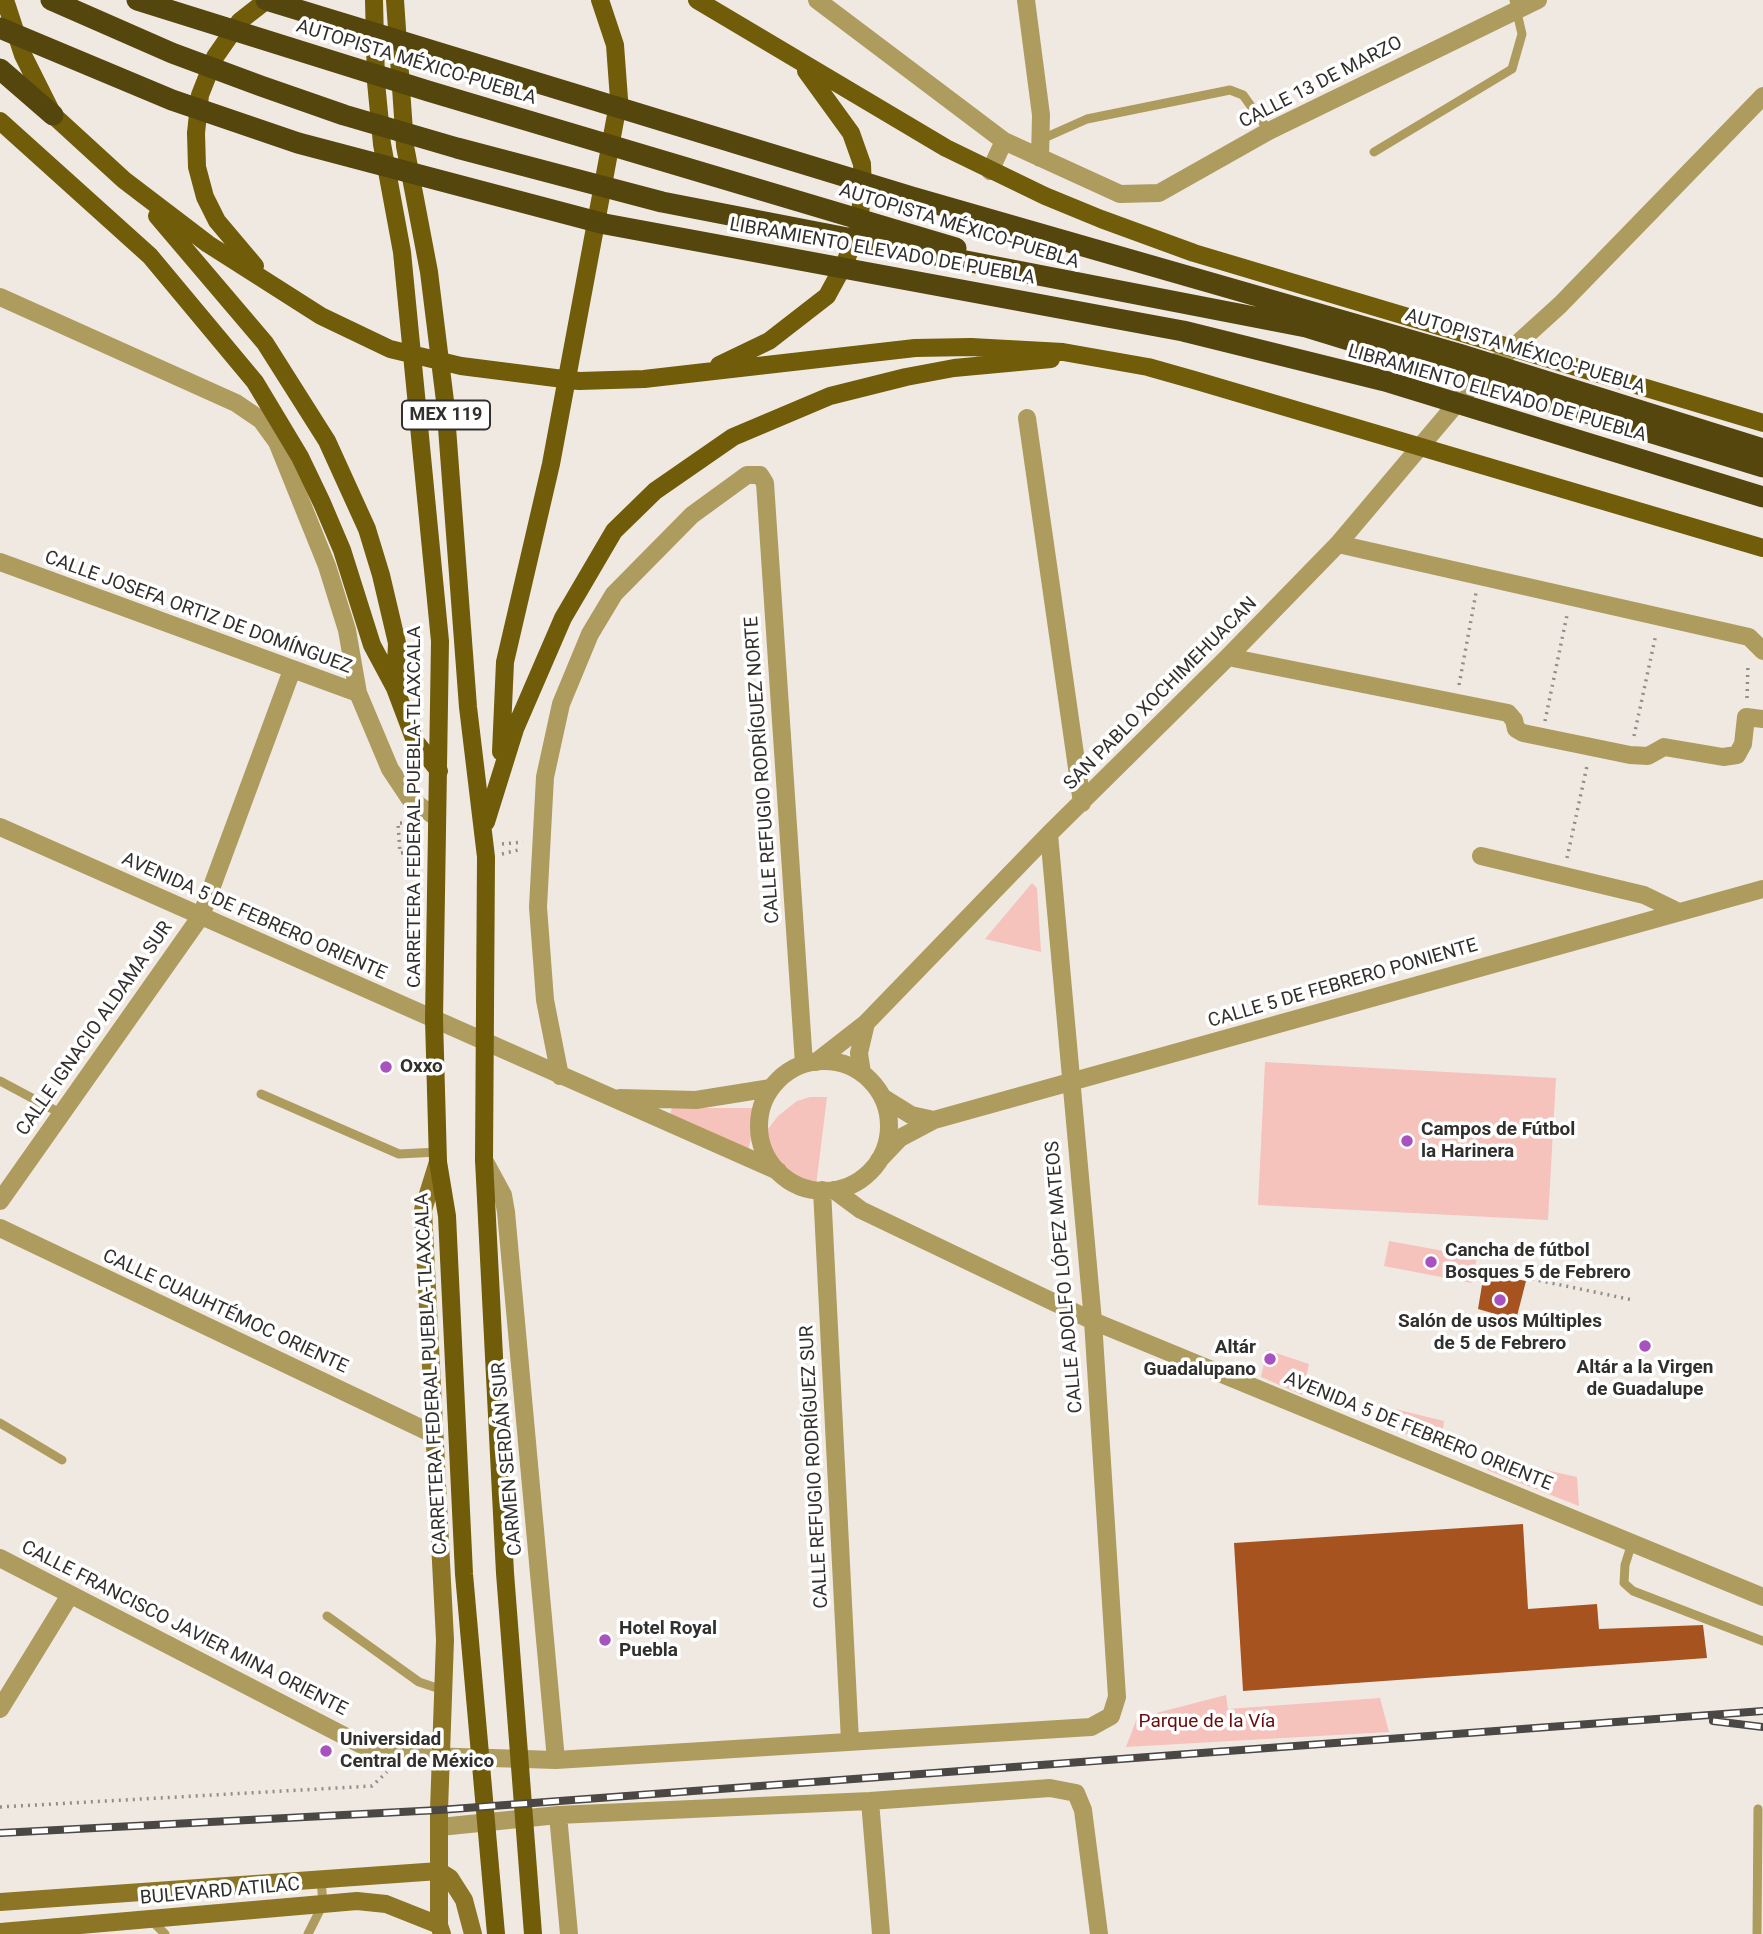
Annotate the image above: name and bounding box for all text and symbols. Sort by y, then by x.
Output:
street label: AUTOPISTA MÉXICO-PUEBLA [293,16,539,110]
street label: CALLE 13 DE MARZO [1236,32,1406,134]
street label: AUTOPISTA MÉXICO-PUEBLA [836,180,1082,274]
street label: LIBRAMIENTO ELEVADO DE PUEBLA [728,214,1036,290]
street label: AUTOPISTA MÉXICO-PUEBLA [1402,305,1648,399]
street label: LIBRAMIENTO ELEVADO DE PUEBLA [1345,340,1649,448]
road number: MEX 119 [402,400,490,430]
street label: CALLE JOSEFA ORTIZ DE DOMÍNGUEZ [41,547,355,679]
street label: SAN PABLO XOCHIMEHUACAN [1060,593,1262,795]
street label: CALLE REFUGIO RODRÍGUEZ NORTE [741,616,785,924]
street label: CARRETERA FEDERAL PUEBLA-TLAXCALA [404,626,426,988]
street label: AVENIDA 5 DE FEBRERO ORIENTE [118,848,390,986]
street label: CALLE IGNACIO ALDAMA SUR [12,917,178,1141]
street label: CALLE 5 DE FEBRERO PONIENTE [1206,935,1480,1033]
place label: Oxxo [400,1056,443,1078]
marker: Oxxo [378,1059,394,1075]
place label: Campos de Fútbol la Harinera [1421,1119,1575,1163]
marker: Campos de Fútbol la Harinera [1399,1133,1415,1149]
street label: CALLE ADOLFO LÓPEZ MATEOS [1042,1140,1088,1414]
street label: CARRETERA FEDERAL PUEBLA-TLAXCALA [411,1193,453,1555]
place label: Cancha de fútbol Bosques 5 de Febrero [1445,1240,1631,1284]
street label: CALLE CUAUHTÉMOC ORIENTE [99,1245,351,1379]
marker: Cancha de fútbol Bosques 5 de Febrero [1423,1254,1439,1270]
marker: Salón de usos Múltiples de 5 de Febrero [1492,1292,1508,1308]
place label: Salón de usos Múltiples de 5 de Febrero [1398,1311,1602,1355]
street label: CALLE REFUGIO RODRÍGUEZ SUR [796,1325,834,1609]
place label: Altár Guadalupano [1143,1337,1256,1381]
marker: Altár a la Virgen de Guadalupe [1637,1338,1653,1354]
marker: Altár Guadalupano [1262,1351,1278,1367]
place label: Altár a la Virgen de Guadalupe [1577,1357,1713,1401]
street label: CARMEN SERDÁN SUR [488,1361,528,1557]
street label: AVENIDA 5 DE FEBRERO ORIENTE [1281,1368,1555,1496]
street label: CALLE FRANCISCO JAVIER MINA ORIENTE [17,1536,351,1722]
place label: Hotel Royal Puebla [619,1618,717,1662]
marker: Hotel Royal Puebla [597,1632,613,1648]
park label: Parque de la Vía [1139,1711,1275,1733]
place label: Universidad Central de México [340,1729,494,1773]
marker: Universidad Central de México [318,1743,334,1759]
street label: BULEVARD ATILAC [139,1874,301,1910]

